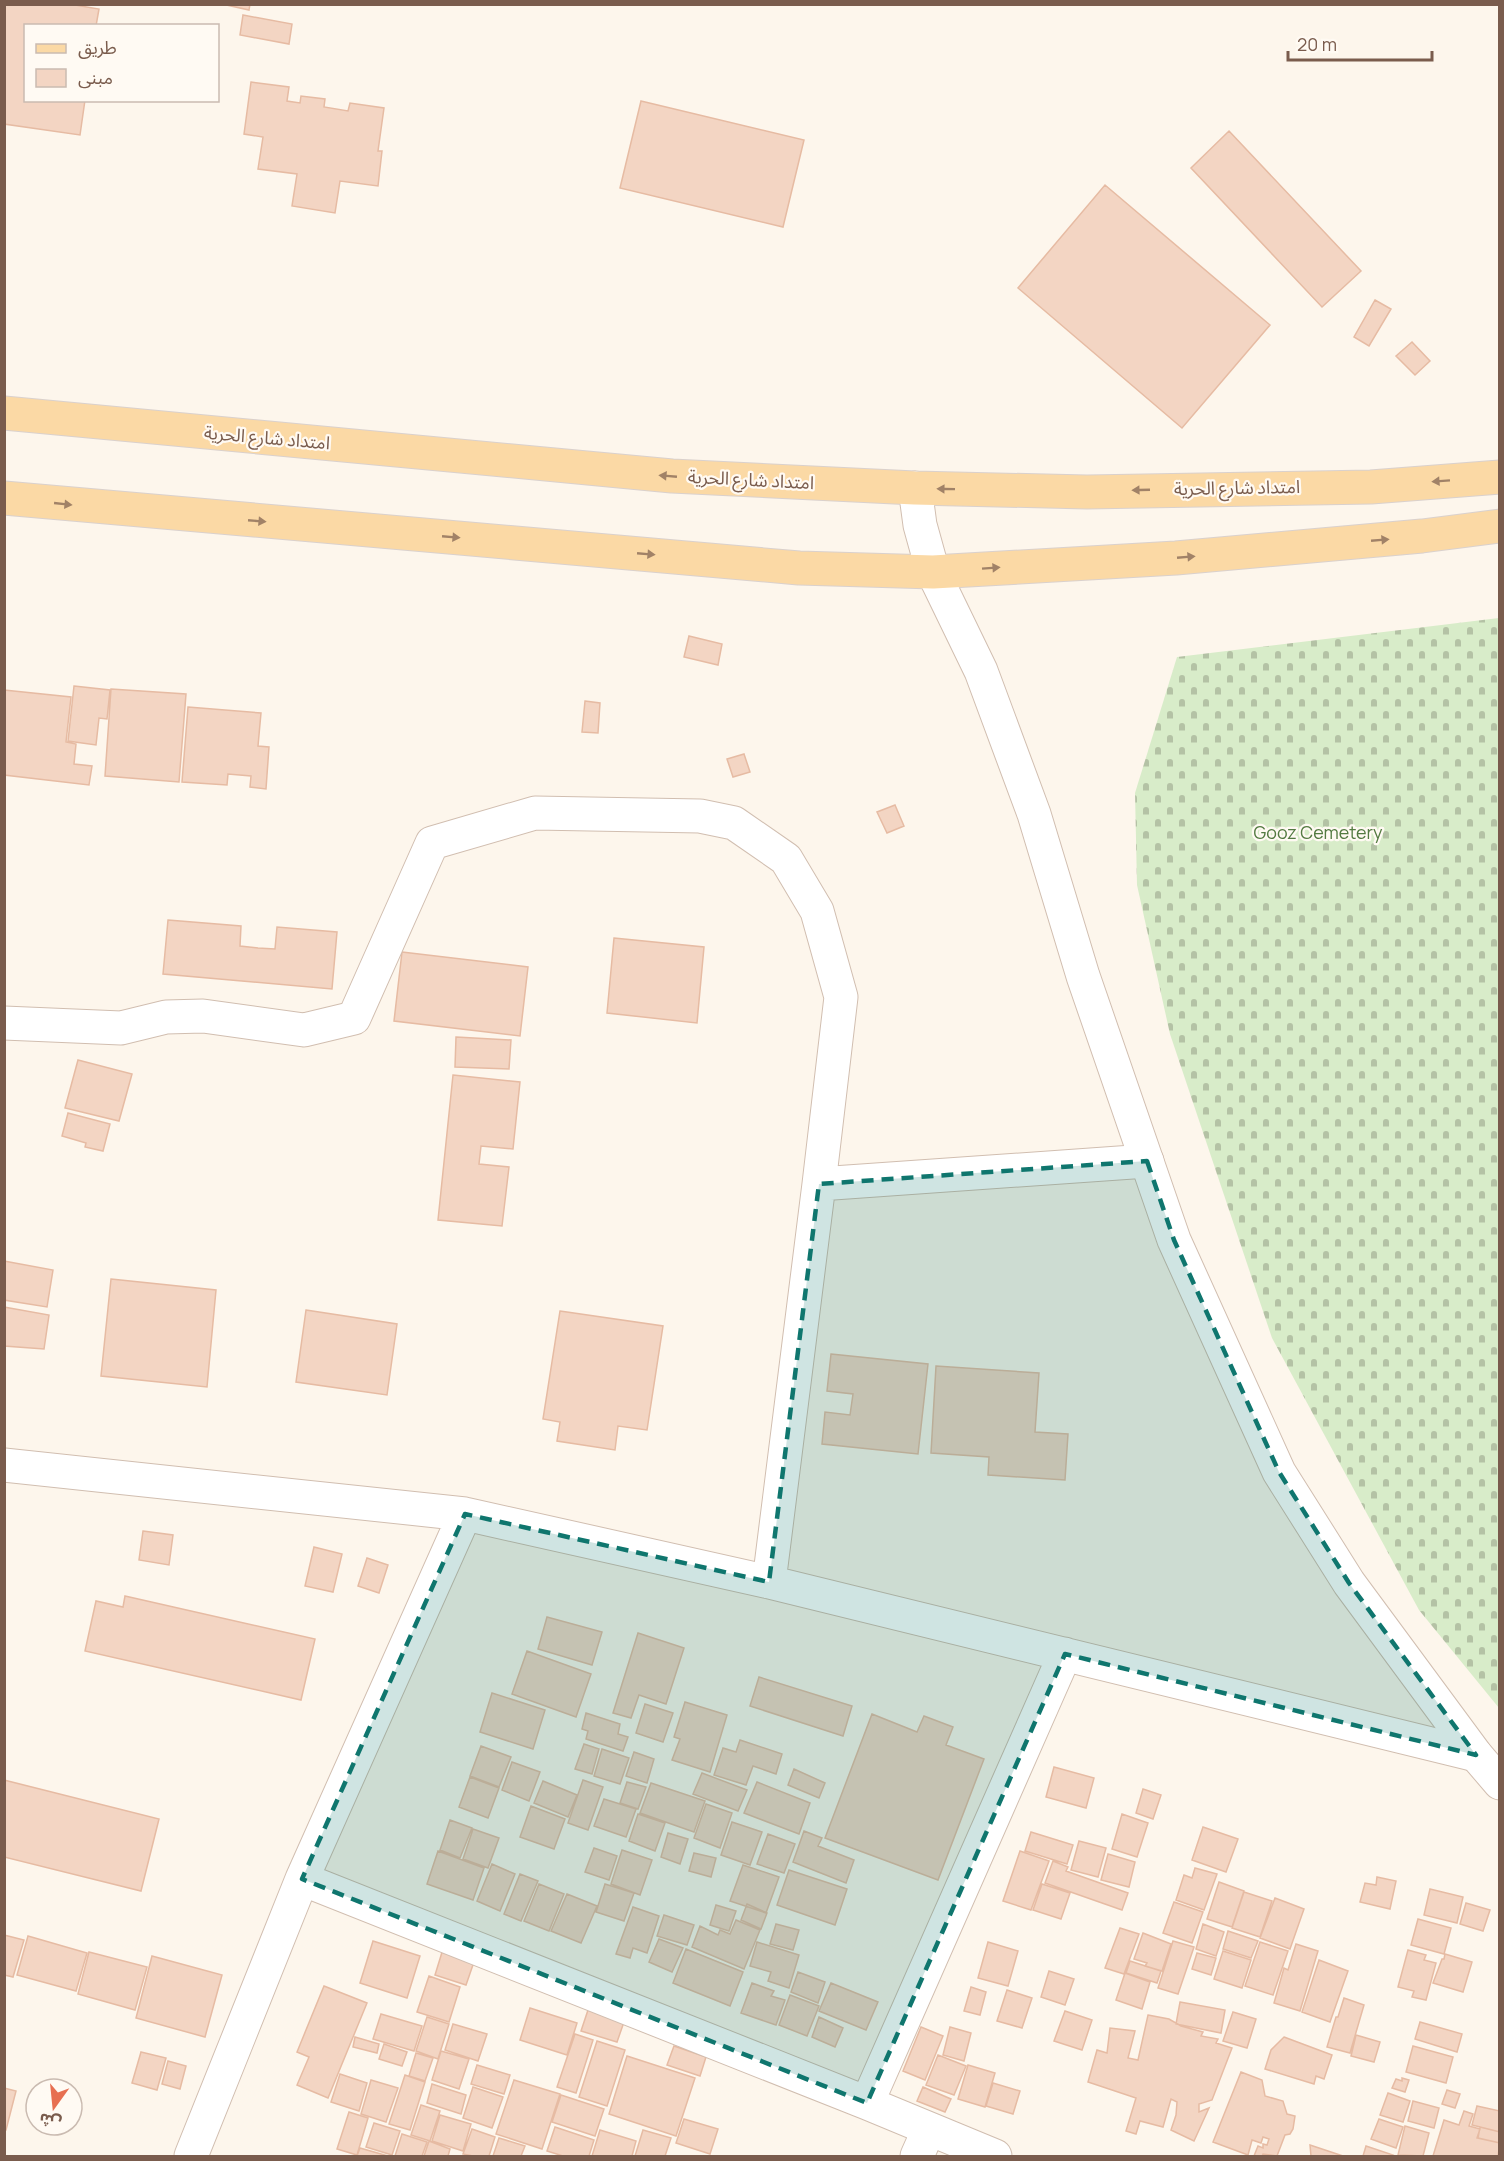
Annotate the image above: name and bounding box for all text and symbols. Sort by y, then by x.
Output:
legend [24,24,219,102]
scale bar [1288,24,1432,62]
text: 20 m [1297,32,1337,56]
text: طريق [78,35,117,59]
text: مبنى [78,65,113,89]
street label: امتداد شارع الحرية [203,420,331,457]
street label: امتداد شارع الحرية [687,464,815,497]
one-way arrow [658,471,677,481]
street label: امتداد شارع الحرية [1174,474,1300,503]
one-way arrow [1432,477,1451,486]
one-way arrow [937,484,956,494]
one-way arrow [1132,485,1151,495]
one-way arrow [53,499,72,509]
one-way arrow [247,516,266,526]
one-way arrow [442,533,461,542]
one-way arrow [1371,535,1390,545]
one-way arrow [636,549,655,559]
one-way arrow [1177,552,1196,562]
one-way arrow [982,563,1001,573]
park label: Gooz Cemetery [1254,820,1383,844]
north arrow [24,2077,84,2137]
text: ش [37,2108,64,2135]

